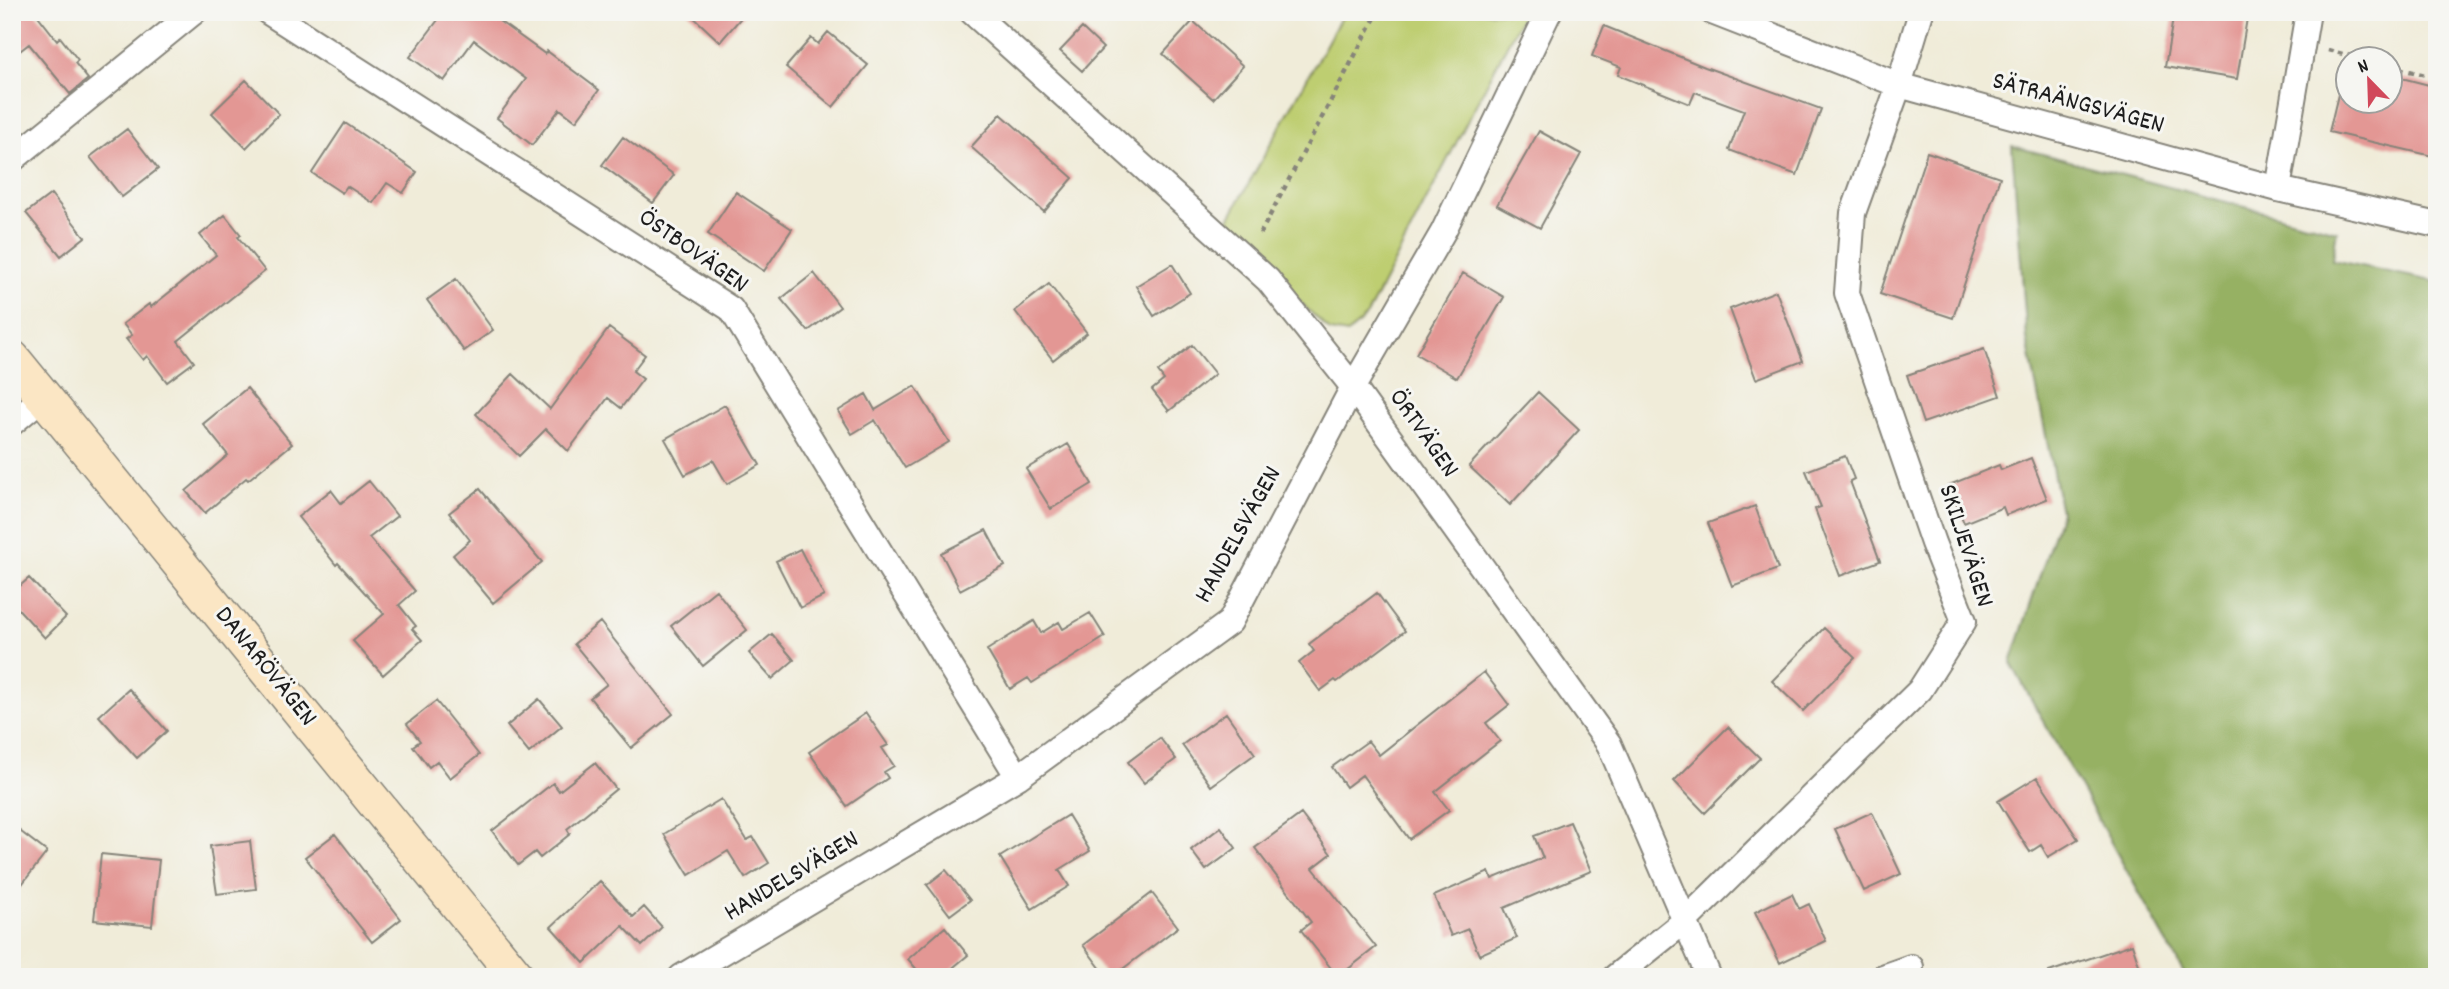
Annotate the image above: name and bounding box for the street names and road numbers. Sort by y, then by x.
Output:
street label: SÄTRAÄNGSVÄGEN [1988,63,2168,145]
street label: ÖSTBOVÄGEN [630,200,756,304]
street label: ÖRTVÄGEN [1379,382,1467,486]
street label: HANDELSVÄGEN [1186,460,1292,610]
street label: SKILJEVÄGEN [1928,480,2002,612]
street label: DANARÖVÄGEN [205,599,325,735]
street label: HANDELSVÄGEN [718,822,866,932]

